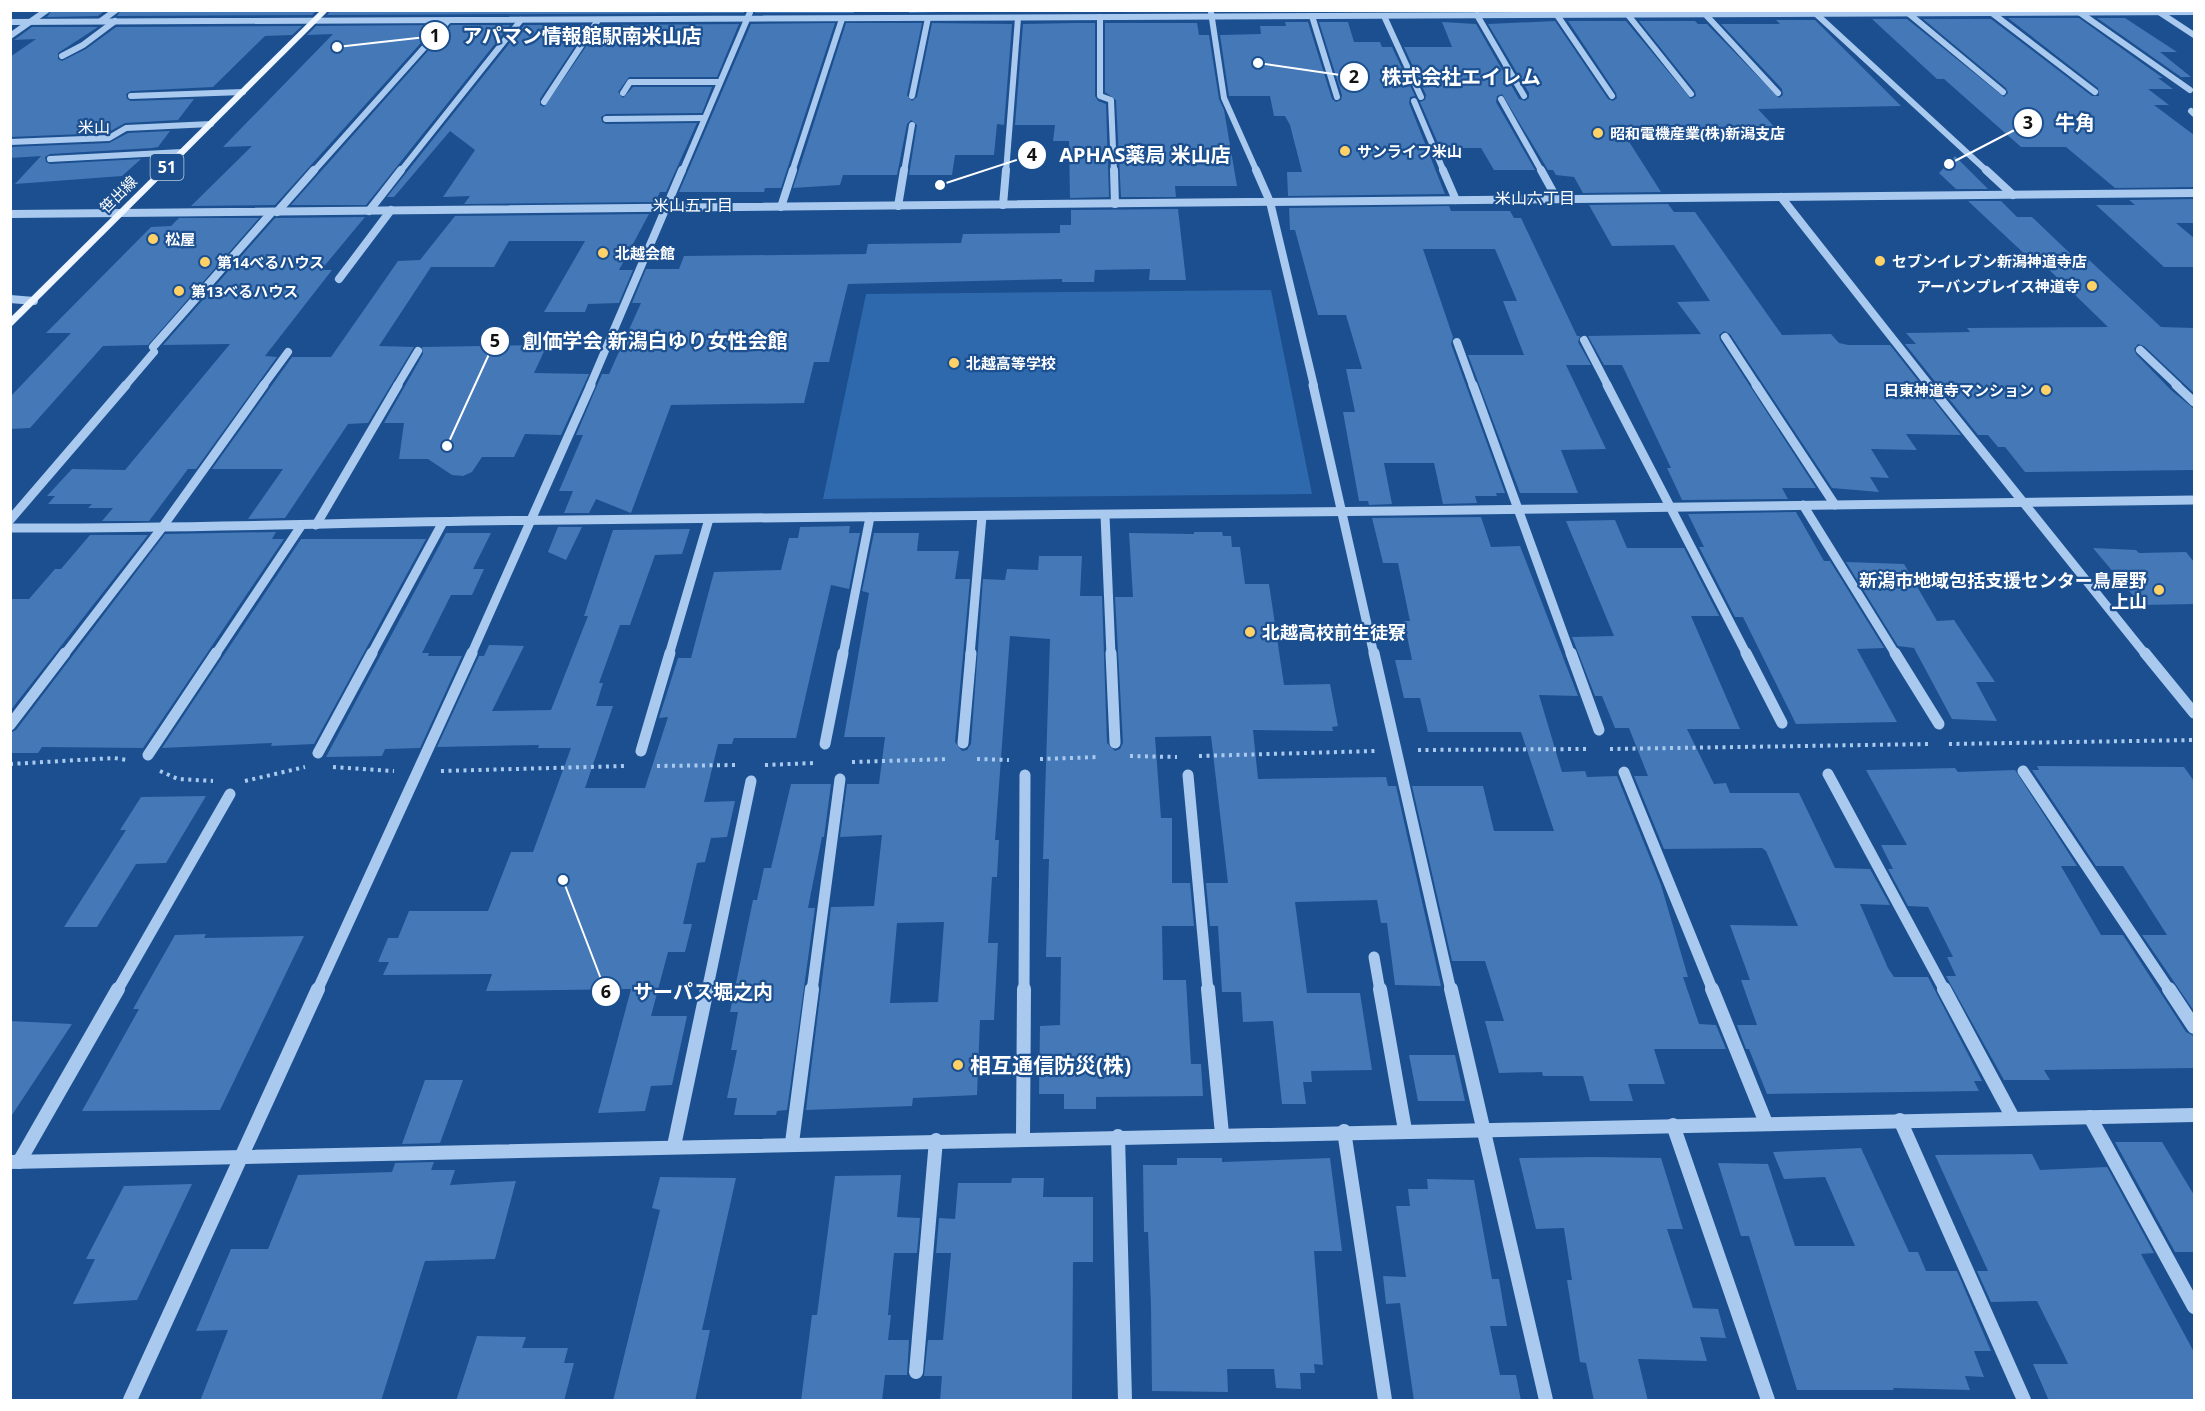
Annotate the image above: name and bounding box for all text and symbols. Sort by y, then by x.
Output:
callout: アパマン情報館駅南米山店 [420,17,714,55]
text: アパマン情報館駅南米山店 [462,22,702,49]
text: 1 [430,23,440,47]
callout: 株式会社エイレム [1339,58,1553,96]
text: 株式会社エイレム [1381,63,1541,90]
text: 2 [1349,64,1359,88]
callout: 牛角 [2013,104,2107,142]
text: 牛角 [2055,109,2095,136]
text: 3 [2023,110,2033,134]
district label: 米山 [78,116,110,138]
place label: 昭和電機産業(株)新潟支店 [1610,123,1785,143]
marker: 昭和電機産業(株)新潟支店 [1591,126,1605,140]
callout: APHAS薬局 米山店 [1017,136,1243,174]
text: APHAS薬局 米山店 [1059,141,1231,168]
place label: サンライフ米山 [1357,141,1462,161]
text: 4 [1027,142,1037,166]
marker: サンライフ米山 [1338,144,1352,158]
road number: 51 [150,154,184,180]
street label: 笹出線 [95,171,141,217]
district label: 米山六丁目 [1495,187,1575,209]
district label: 米山五丁目 [653,194,733,216]
place label: 松屋 [165,229,195,249]
marker: 松屋 [146,232,160,246]
place label: 北越会館 [615,243,675,263]
marker: 北越会館 [596,246,610,260]
place label: セブンイレブン新潟神道寺店 [1892,251,2087,271]
place label: 第14べるハウス [217,252,324,272]
marker: セブンイレブン新潟神道寺店 [1873,254,1887,268]
marker: 第14べるハウス [198,255,212,269]
place label: アーバンプレイス神道寺 [1916,276,2080,296]
marker: アーバンプレイス神道寺 [2085,279,2099,293]
place label: 第13べるハウス [191,281,298,301]
marker: 第13べるハウス [172,284,186,298]
callout: 創価学会 新潟白ゆり女性会館 [480,322,799,360]
text: 創価学会 新潟白ゆり女性会館 [522,327,788,354]
text: 5 [490,328,500,352]
place label: 北越高等学校 [966,353,1056,373]
marker: 北越高等学校 [947,356,961,370]
place label: 日東神道寺マンション [1884,380,2034,400]
marker: 日東神道寺マンション [2039,383,2053,397]
place label: 新潟市地域包括支援センター鳥屋野 上山 [1859,568,2147,613]
marker: 新潟市地域包括支援センター鳥屋野 上山 [2152,583,2166,597]
place label: 北越高校前生徒寮 [1262,620,1406,644]
marker: 北越高校前生徒寮 [1243,625,1257,639]
callout: サーパス堀之内 [591,973,785,1011]
text: サーパス堀之内 [633,978,773,1005]
text: 6 [601,979,611,1003]
place label: 相互通信防災(株) [970,1051,1131,1079]
marker: 相互通信防災(株) [951,1058,965,1072]

